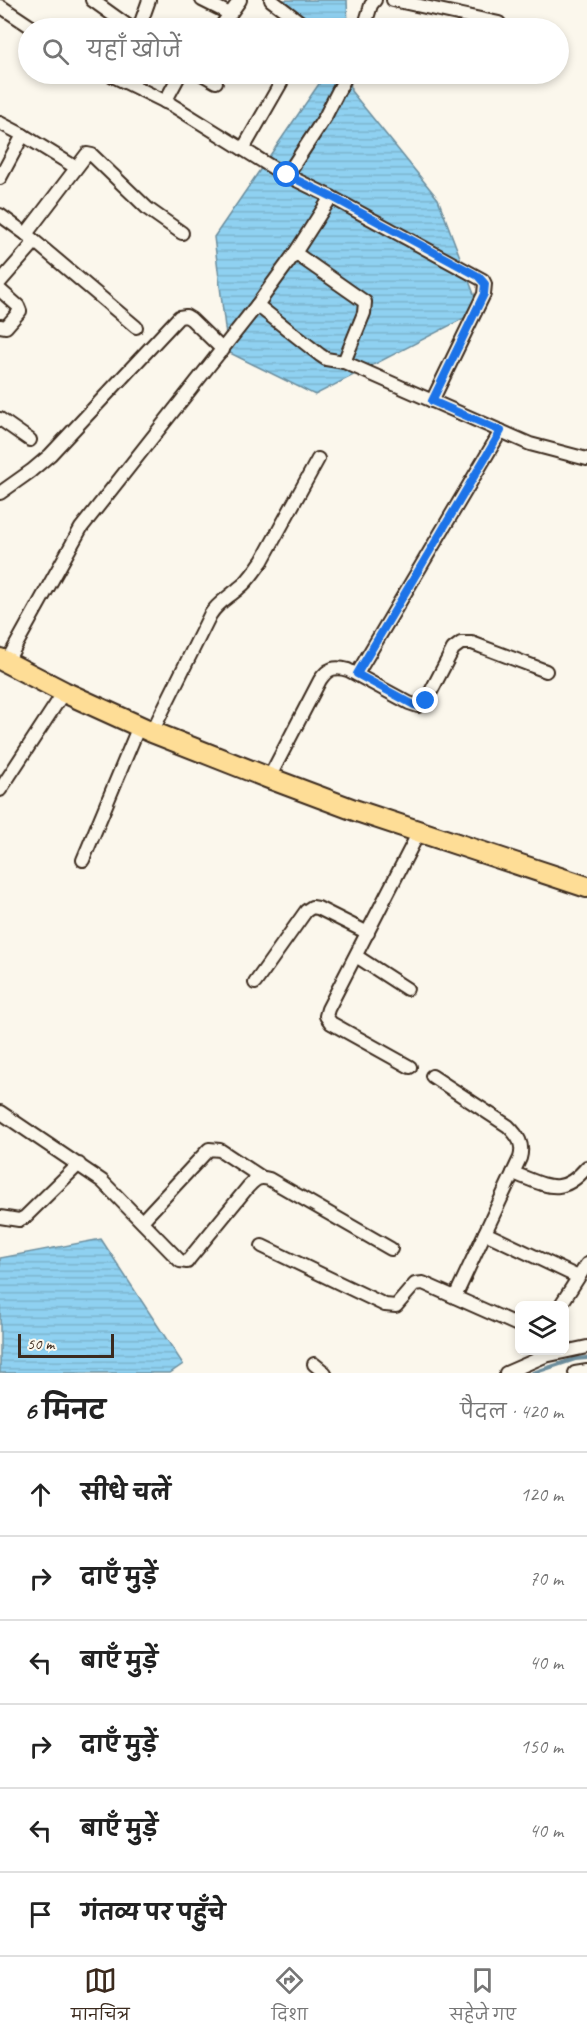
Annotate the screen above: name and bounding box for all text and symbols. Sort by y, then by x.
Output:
search box [18,18,569,84]
icon: search [39,35,72,68]
text: यहाँ खोजें [87,36,181,64]
route start [273,161,299,187]
route end [412,687,438,713]
map controls [515,1301,569,1355]
button: layers [515,1301,569,1355]
scale bar [18,1331,114,1358]
text: 50 m [27,1334,54,1354]
text: 6 मिनट [24,1394,106,1427]
text: पैदल · 420 m [460,1399,563,1424]
icon: ahead [24,1478,57,1511]
text: सीधे चलें [81,1479,171,1507]
text: 120 m [520,1482,563,1507]
icon: right [24,1562,57,1595]
text: दाएँ मुड़ें [81,1563,157,1591]
text: 70 m [529,1566,563,1591]
icon: left [24,1646,57,1679]
text: बाएँ मुड़ें [81,1647,158,1675]
text: 40 m [529,1650,563,1675]
icon: right [24,1730,57,1763]
text: दाएँ मुड़ें [81,1731,157,1759]
text: 150 m [520,1734,563,1759]
icon: left [24,1814,57,1847]
text: बाएँ मुड़ें [81,1815,158,1843]
text: 40 m [529,1818,563,1843]
icon: arrive [24,1898,57,1931]
text: गंतव्य पर पहुँचे [81,1899,225,1927]
tab: मानचित्र [71,1964,130,2032]
tab: दिशा [272,1964,308,2032]
tab: सहेजे गए [450,1964,516,2032]

